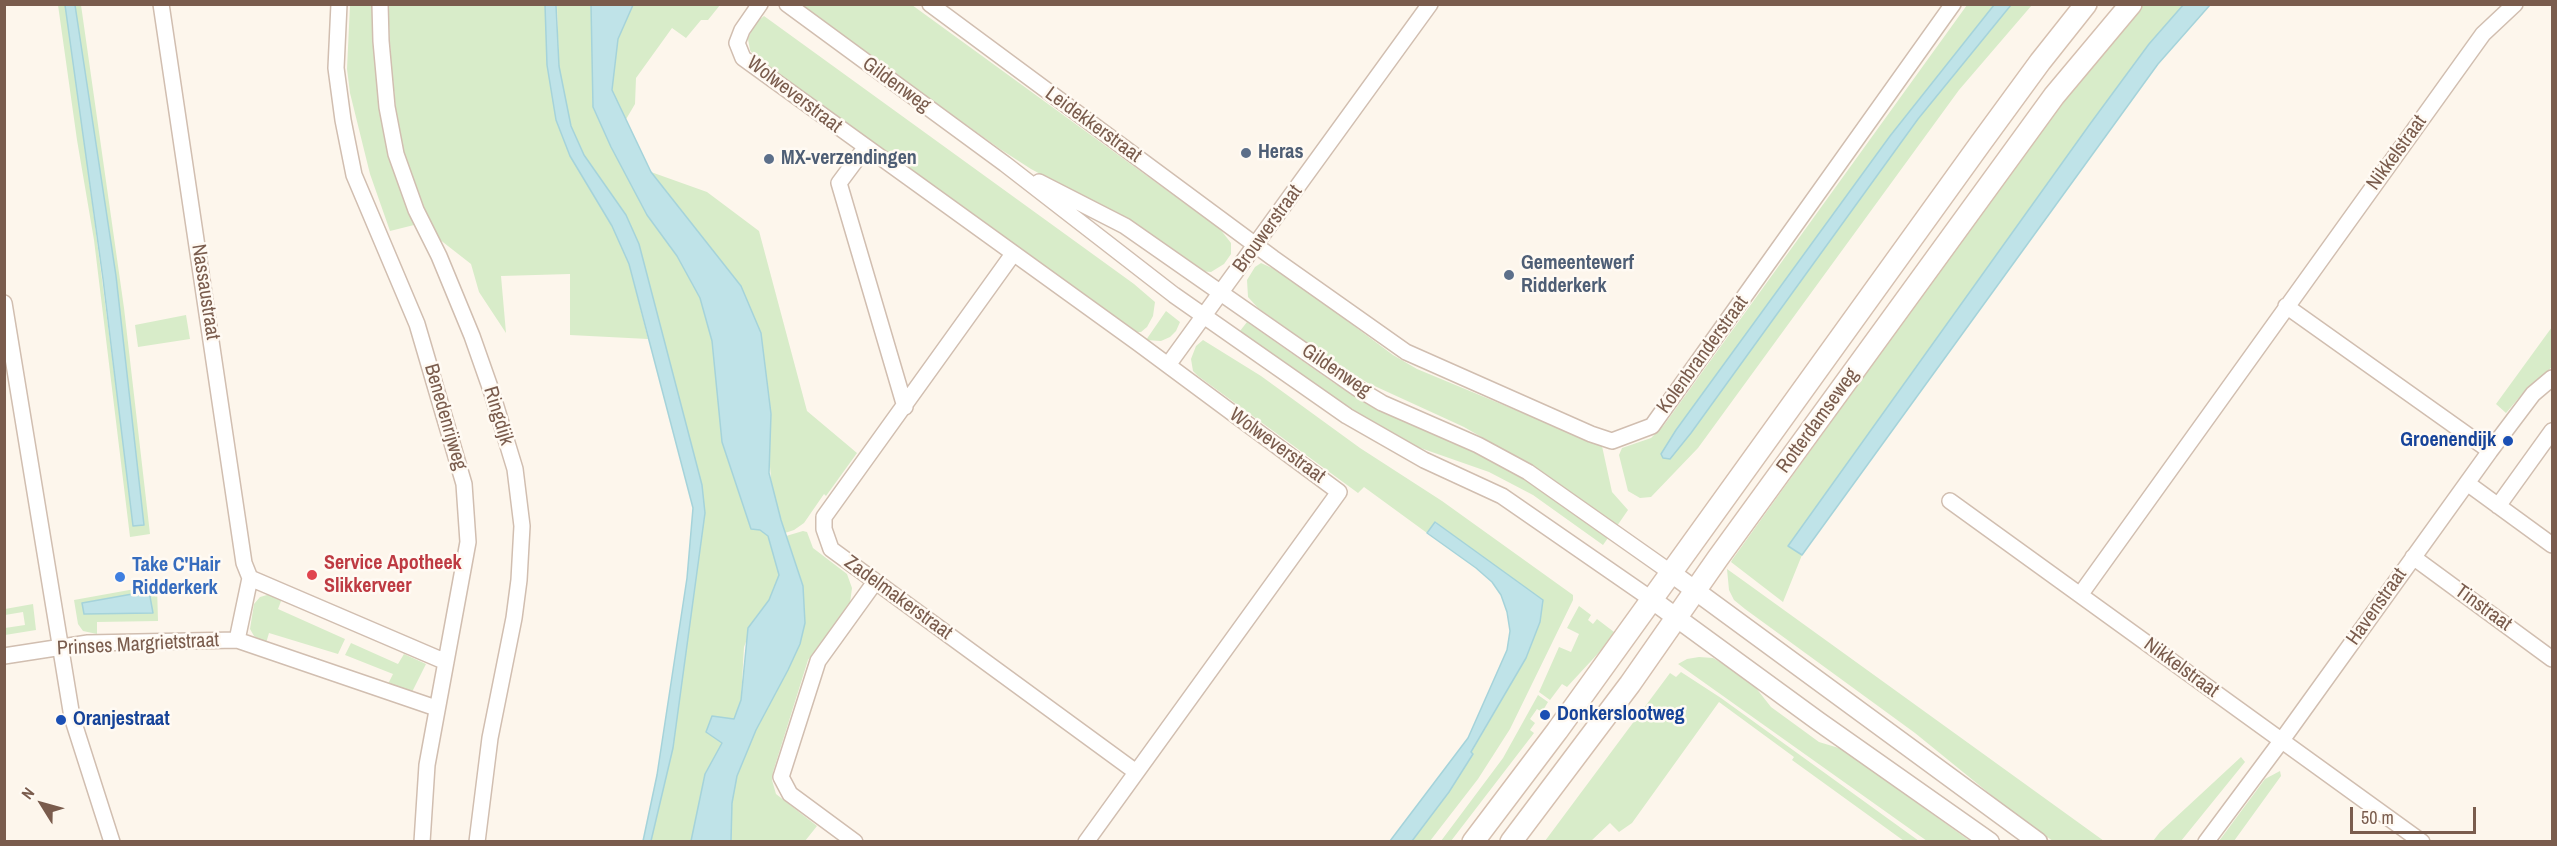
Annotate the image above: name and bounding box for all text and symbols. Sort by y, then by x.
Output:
street label: Wolweverstraat [742,51,846,139]
street label: Gildenweg [857,52,935,118]
street label: Leidekkerstraat [1040,82,1146,168]
street label: Nikkelstraat [2362,111,2432,195]
place label: Heras [1258,141,1304,165]
marker: Heras [1239,146,1253,160]
place label: MX-verzendingen [781,147,917,171]
marker: MX-verzendingen [762,152,776,166]
street label: Brouwerstraat [1228,181,1308,277]
street label: Nassaustraat [186,242,224,342]
place label: Gemeentewerf Ridderkerk [1521,252,1634,299]
marker: Gemeentewerf Ridderkerk [1502,268,1516,282]
street label: Kolenbranderstraat [1652,292,1754,418]
street label: Gildenweg [1297,339,1375,403]
street label: Benedenrijweg [418,361,472,473]
street label: Rotterdamseweg [1772,364,1864,478]
street label: Ringdijk [478,384,518,448]
street label: Wolweverstraat [1224,403,1330,489]
place label: Groenendijk [2400,429,2496,453]
marker: Groenendijk [2501,434,2515,448]
street label: Zadelmakerstraat [839,551,957,645]
place label: Service Apotheek Slikkerveer [324,552,462,599]
place label: Take C'Hair Ridderkerk [132,554,220,601]
street label: Havenstraat [2342,564,2412,650]
marker: Service Apotheek Slikkerveer [305,568,319,582]
marker: Take C'Hair Ridderkerk [113,570,127,584]
street label: Tinstraat [2450,579,2516,637]
street label: Prinses Margrietstraat [56,629,220,661]
street label: Nikkelstraat [2139,633,2223,703]
place label: Donkerslootweg [1557,703,1685,727]
place label: Oranjestraat [73,708,170,732]
marker: Donkerslootweg [1538,708,1552,722]
marker: Oranjestraat [54,713,68,727]
north arrow [12,774,72,834]
text: N [16,783,39,804]
scale bar [2353,795,2479,833]
text: 50 m [2361,805,2394,830]

